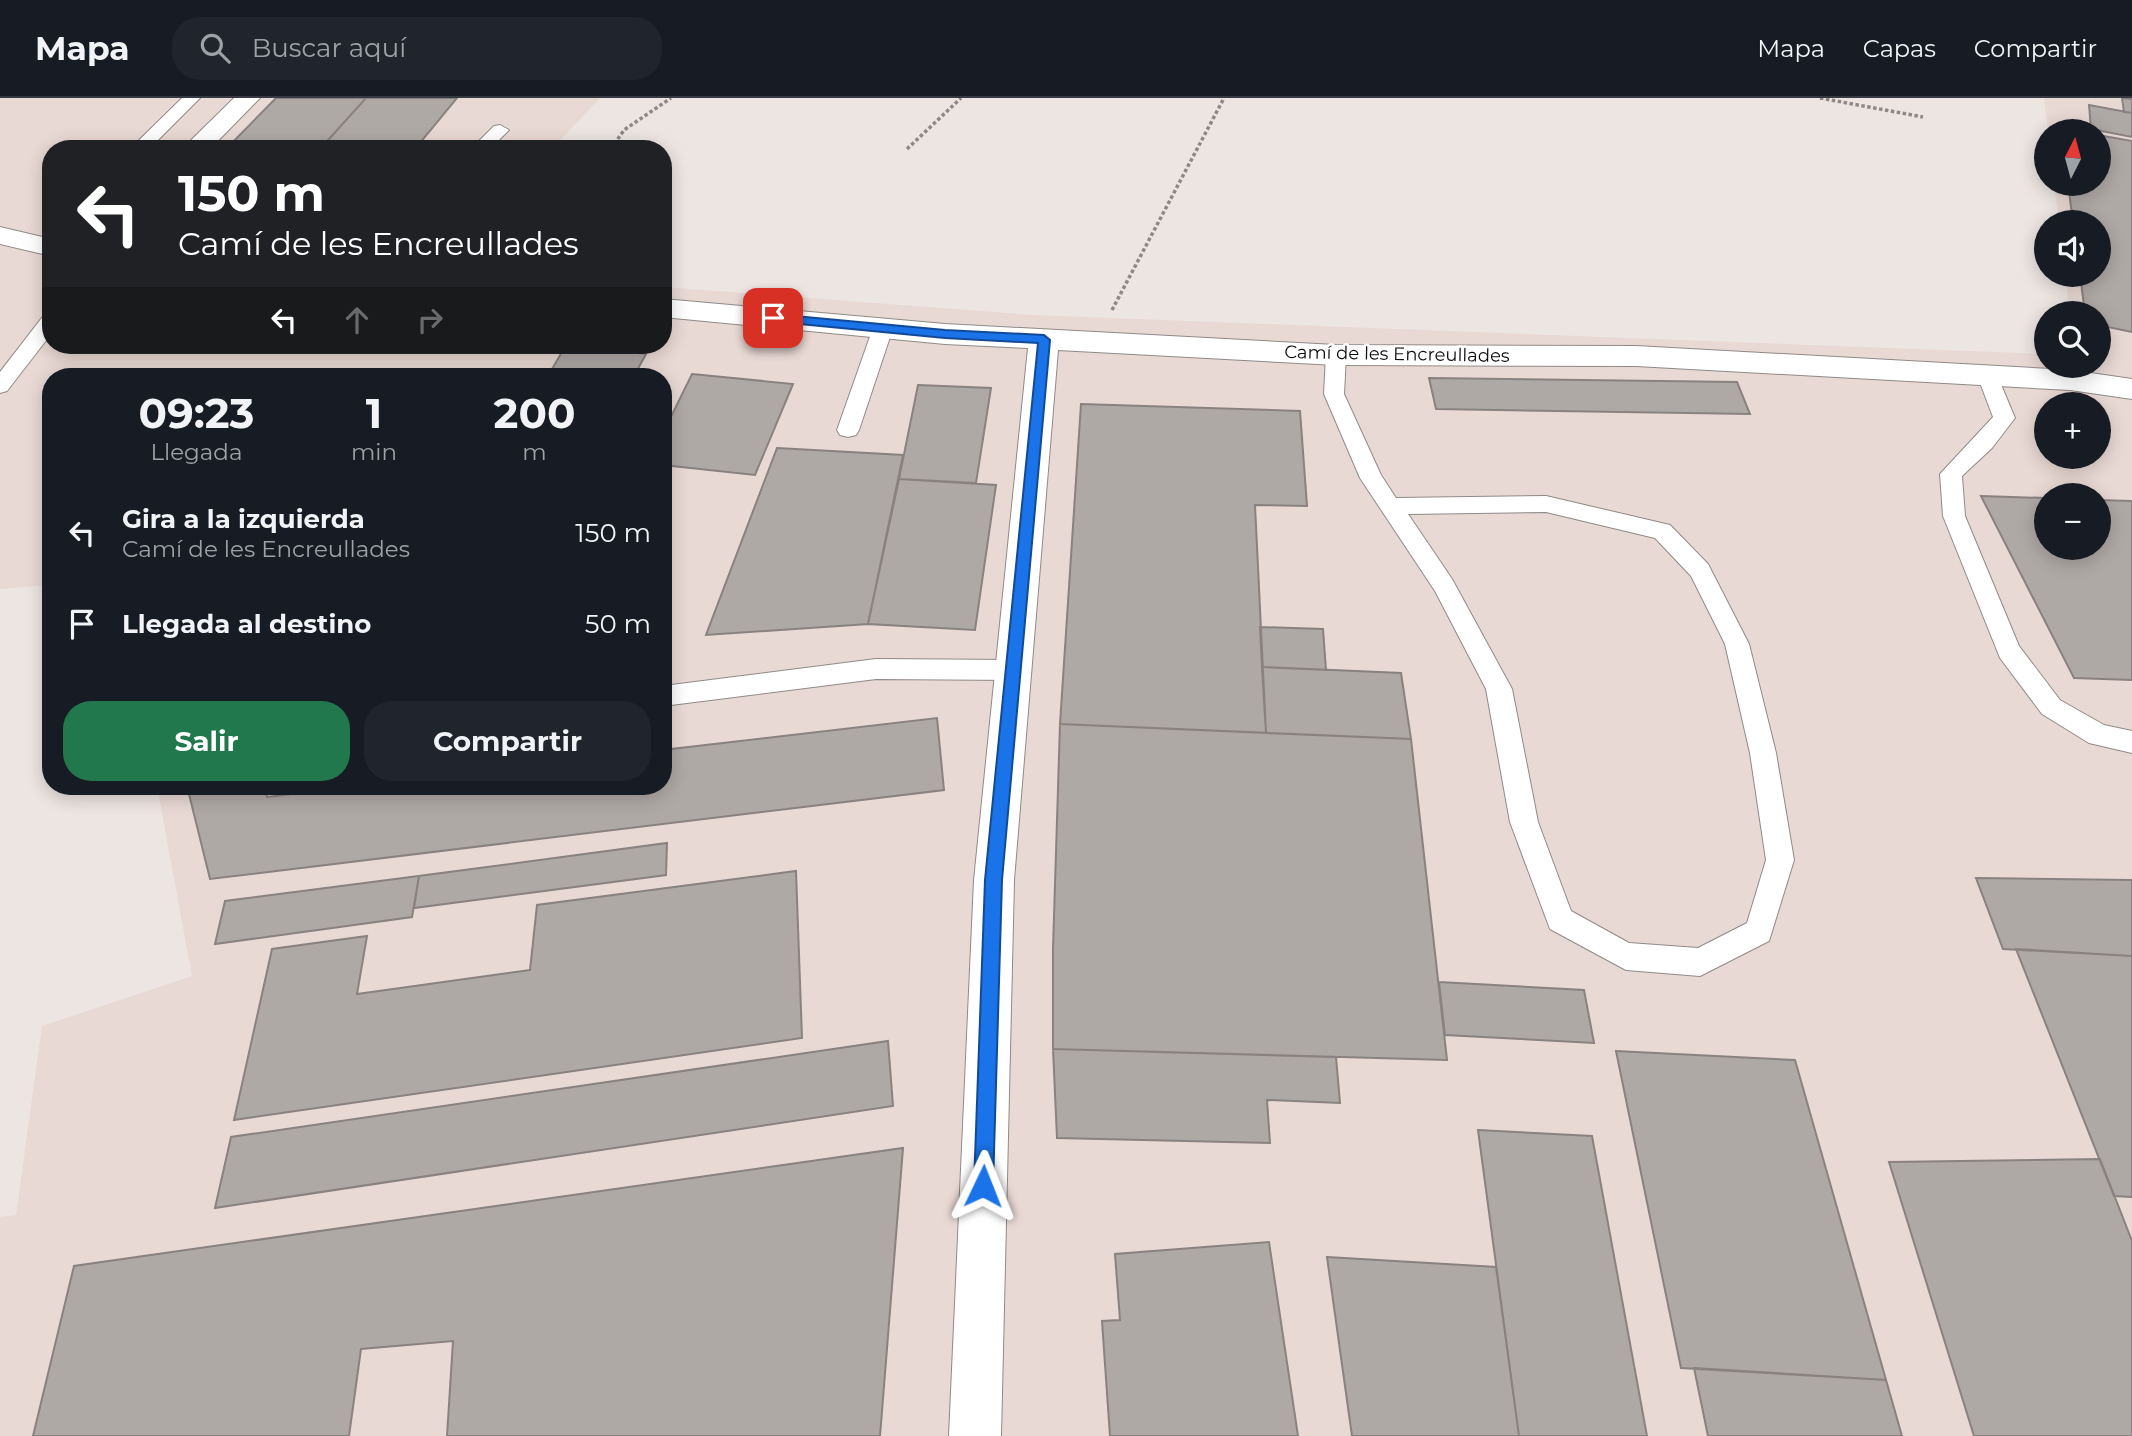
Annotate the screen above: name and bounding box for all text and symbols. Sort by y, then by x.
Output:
search box [172,17,662,80]
text: Mapa [35,28,130,68]
icon: search [196,29,234,67]
text: Buscar aquí [252,32,406,64]
text: Mapa [1757,34,1825,63]
text: Capas [1863,34,1936,63]
text: Compartir [1974,34,2097,63]
north arrow [2034,119,2110,196]
map controls [2034,119,2111,560]
text: 150 m [178,164,325,223]
icon: left [63,168,154,259]
button: sound [2034,210,2111,287]
text: Camí de les Encreullades [178,224,579,263]
pin [743,288,803,348]
icon: arrive [754,299,792,337]
icon: left [265,301,303,339]
icon: ahead [338,301,376,339]
icon: right [411,301,449,339]
button: search [2034,301,2111,378]
street label: Camí de les Encreullades [1284,341,1510,367]
text: 09:23 [139,387,254,439]
text: 1 [366,387,382,439]
text: 200 [494,387,575,439]
button: + [2034,392,2111,469]
text: Llegada [150,438,243,466]
text: min [351,438,397,466]
text: m [522,438,547,466]
button: − [2034,483,2111,560]
text: Gira a la izquierda [122,503,365,535]
icon: left [63,514,101,552]
text: 150 m [575,517,651,549]
text: Camí de les Encreullades [122,535,410,563]
icon: arrive [63,605,101,643]
text: Llegada al destino [122,608,371,640]
text: 50 m [585,608,651,640]
button: Salir [63,701,350,781]
button: Compartir [364,701,651,781]
position arrow [946,1149,1020,1223]

